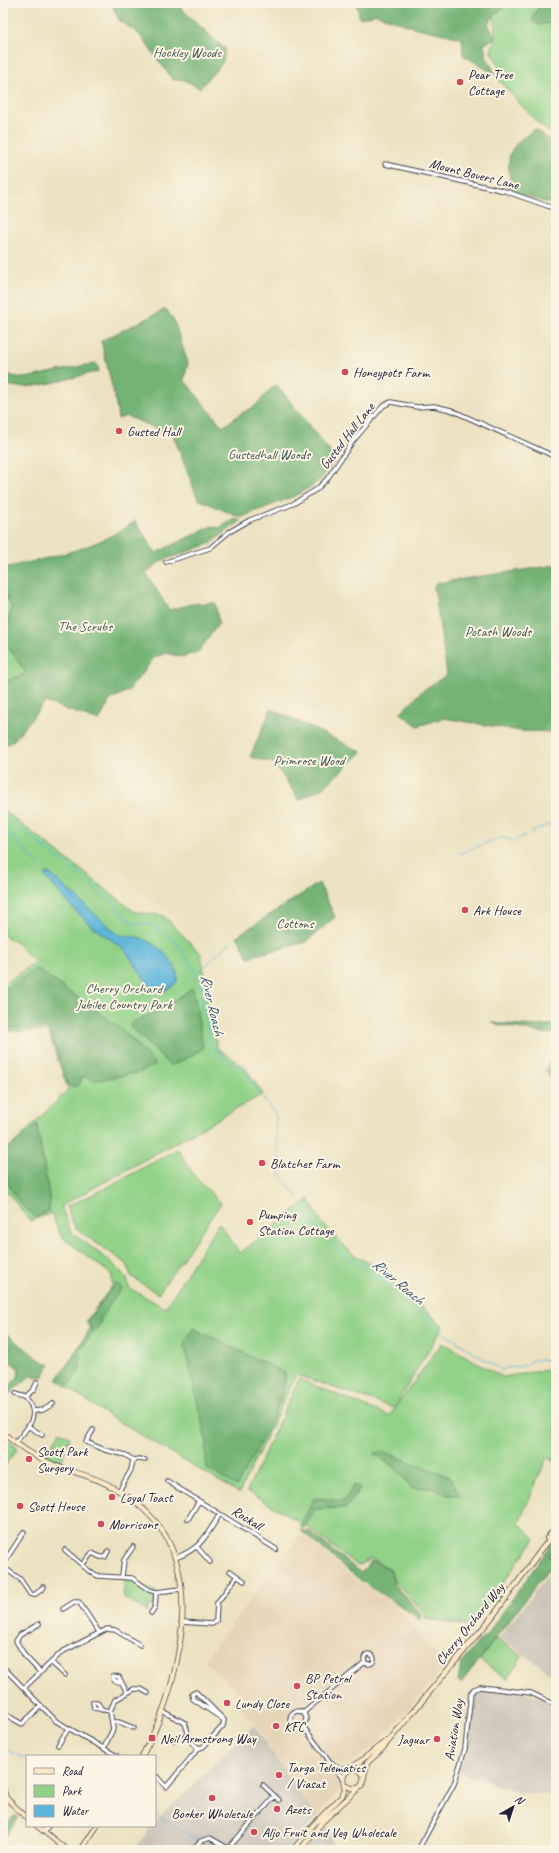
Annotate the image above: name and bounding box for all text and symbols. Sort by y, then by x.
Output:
park label: Hockley Woods [153,44,222,61]
place label: Pear Tree Cottage [468,66,514,99]
marker: Pear Tree Cottage [455,77,465,87]
street label: Mount Bovers Lane [428,155,522,194]
place label: Honeypots Farm [353,364,431,381]
marker: Honeypots Farm [340,367,350,377]
street label: Gusted Hall Lane [316,398,379,473]
place label: Gusted Hall [127,423,183,440]
marker: Gusted Hall [114,426,124,436]
park label: Gustedhall Woods [228,446,311,463]
park label: The Scrubs [58,618,113,635]
park label: Potash Woods [465,623,532,640]
park label: Primrose Wood [274,752,347,769]
place label: Ark House [473,902,522,919]
marker: Ark House [460,905,470,915]
park label: Cottons [277,915,315,932]
water label: River Roach [196,973,228,1038]
park label: Cherry Orchard Jubilee Country Park [75,980,173,1013]
place label: Blatches Farm [270,1155,341,1172]
marker: Blatches Farm [257,1158,267,1168]
place label: Pumping Station Cottage [258,1206,335,1239]
marker: Pumping Station Cottage [245,1217,255,1227]
water label: River Roach [368,1255,429,1310]
place label: Scott Park Surgery [37,1443,89,1476]
marker: Scott Park Surgery [24,1454,34,1464]
place label: Loyal Toast [120,1489,174,1506]
marker: Loyal Toast [107,1492,117,1502]
place label: Scott House [28,1498,86,1515]
marker: Scott House [15,1501,25,1511]
street label: Rockall [229,1502,268,1535]
place label: Morrisons [109,1516,159,1533]
marker: Morrisons [96,1519,106,1529]
street label: Cherry Orchard Way [432,1579,509,1668]
place label: BP Petrol Station [305,1670,353,1703]
marker: BP Petrol Station [292,1681,302,1691]
place label: Lundy Close [235,1695,290,1712]
street label: Aviation Way [441,1697,467,1762]
marker: Lundy Close [222,1698,232,1708]
place label: KFC [284,1718,307,1735]
marker: KFC [271,1721,281,1731]
place label: Neil Armstrong Way [160,1730,257,1747]
place label: Jaguar [397,1731,430,1748]
marker: Neil Armstrong Way [147,1733,157,1743]
marker: Jaguar [432,1734,442,1744]
legend [26,1755,156,1827]
place label: Targa Telematics / Viasat [287,1759,366,1792]
text: Road [62,1763,84,1779]
marker: Targa Telematics / Viasat [274,1770,284,1780]
text: Park [62,1783,83,1799]
north arrow [493,1787,533,1827]
text: N [512,1792,528,1808]
marker: Booker Wholesale [207,1793,217,1803]
place label: Azets [285,1801,312,1818]
text: Water [62,1803,90,1819]
marker: Azets [272,1804,282,1814]
place label: Booker Wholesale [172,1805,254,1822]
place label: Aljo Fruit and Veg Wholesale [262,1824,397,1841]
marker: Aljo Fruit and Veg Wholesale [249,1827,259,1837]

